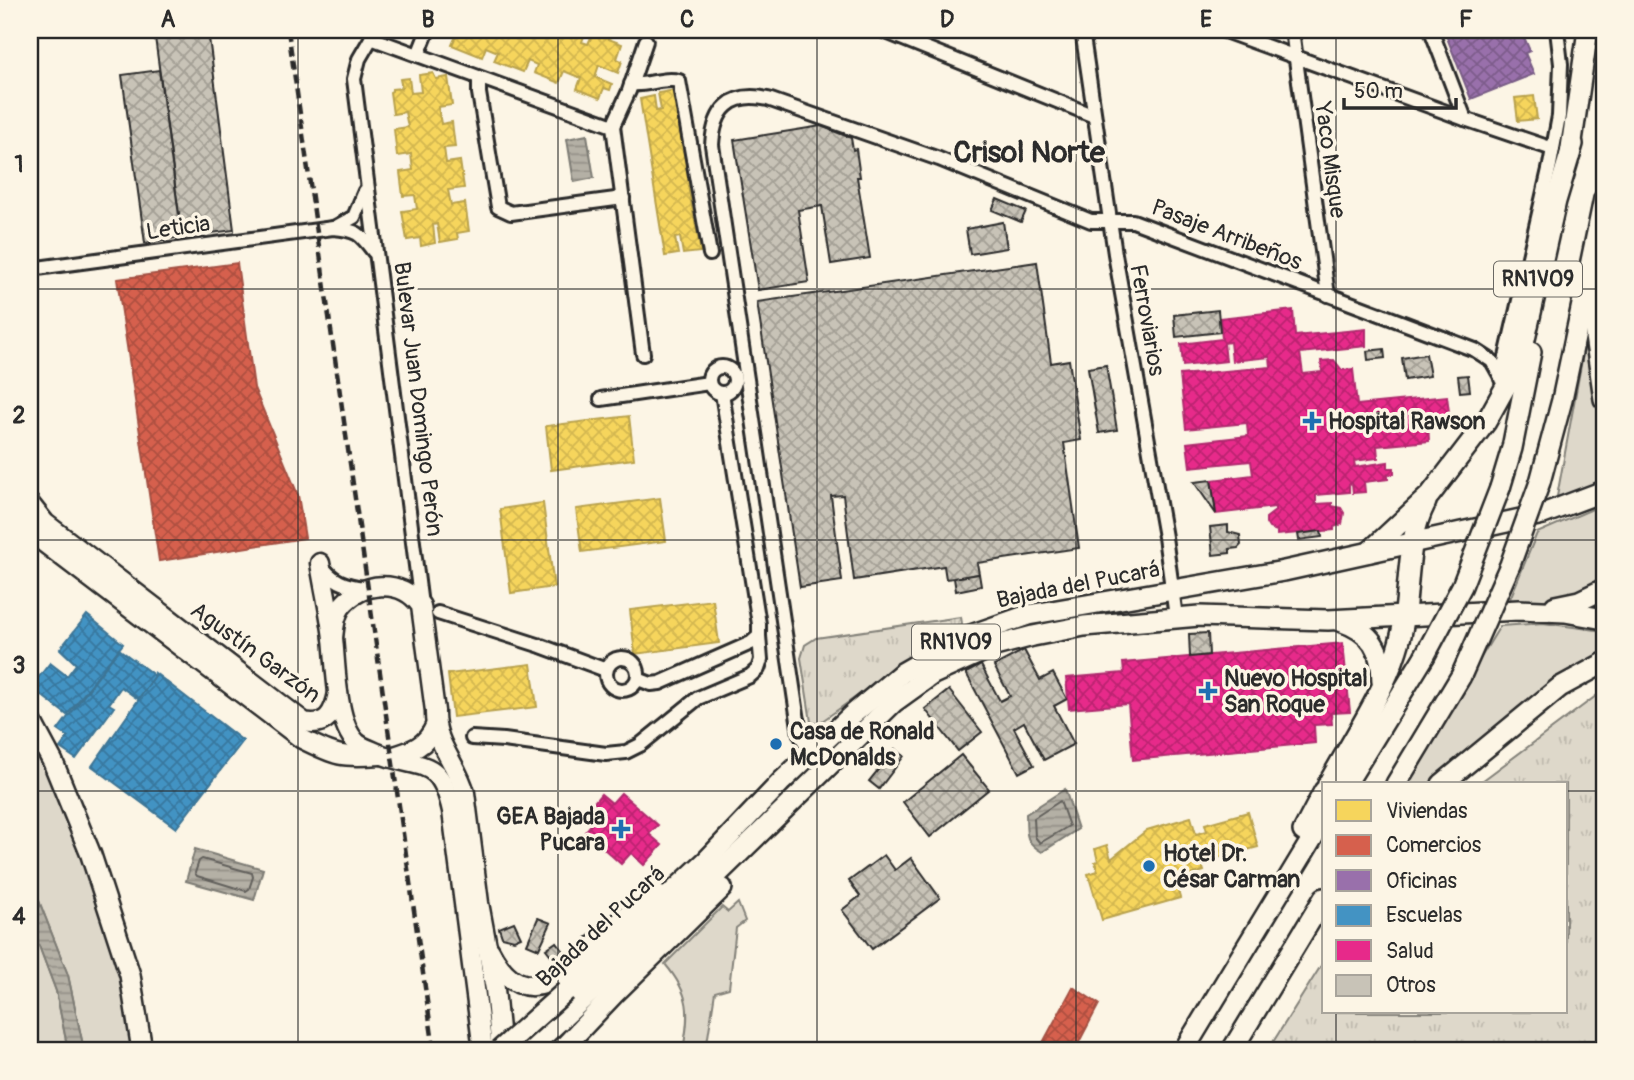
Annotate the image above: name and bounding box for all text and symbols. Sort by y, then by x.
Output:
text: A [161,5,176,34]
text: B [421,5,435,34]
text: C [680,5,694,34]
text: D [940,5,954,34]
text: E [1200,5,1212,34]
text: F [1459,5,1473,34]
scale bar [1344,66,1456,110]
text: 50 m [1354,78,1403,105]
street label: Yaco Misque [1308,99,1353,221]
district label: Crisol Norte [953,134,1106,171]
text: 1 [15,150,24,179]
street label: Pasaje Arribeños [1147,192,1306,276]
street label: Leticia [144,209,212,246]
street label: Bulevar Juan Domingo Perón [387,260,450,538]
street label: Ferroviarios [1123,262,1172,378]
road number: RN1V09 [1494,262,1582,296]
text: 2 [13,401,26,430]
place label: Hospital Rawson [1328,407,1486,436]
marker: Hospital Rawson [1302,411,1322,431]
street label: Bajada del Pucará [994,554,1162,615]
street label: Agustín Garzón [185,595,326,709]
road number: RN1V09 [912,624,1000,660]
text: 3 [13,651,25,680]
place label: Nuevo Hospital San Roque [1224,664,1368,719]
marker: Nuevo Hospital San Roque [1198,681,1218,701]
place label: Casa de Ronald McDonalds [790,717,935,772]
marker: Casa de Ronald McDonalds [768,736,784,752]
legend [1322,782,1568,1014]
text: Viviendas [1386,798,1468,825]
place label: GEA Bajada Pucara [496,802,605,857]
marker: GEA Bajada Pucara [611,819,631,839]
text: Comercios [1386,832,1482,859]
place label: Hotel Dr. César Carman [1163,839,1300,894]
marker: Hotel Dr. César Carman [1141,858,1157,874]
street label: Bajada del Pucará [530,859,671,993]
text: Oficinas [1386,868,1457,895]
text: 4 [12,902,26,931]
text: Escuelas [1386,902,1463,929]
text: Salud [1386,938,1434,965]
text: Otros [1386,972,1436,999]

